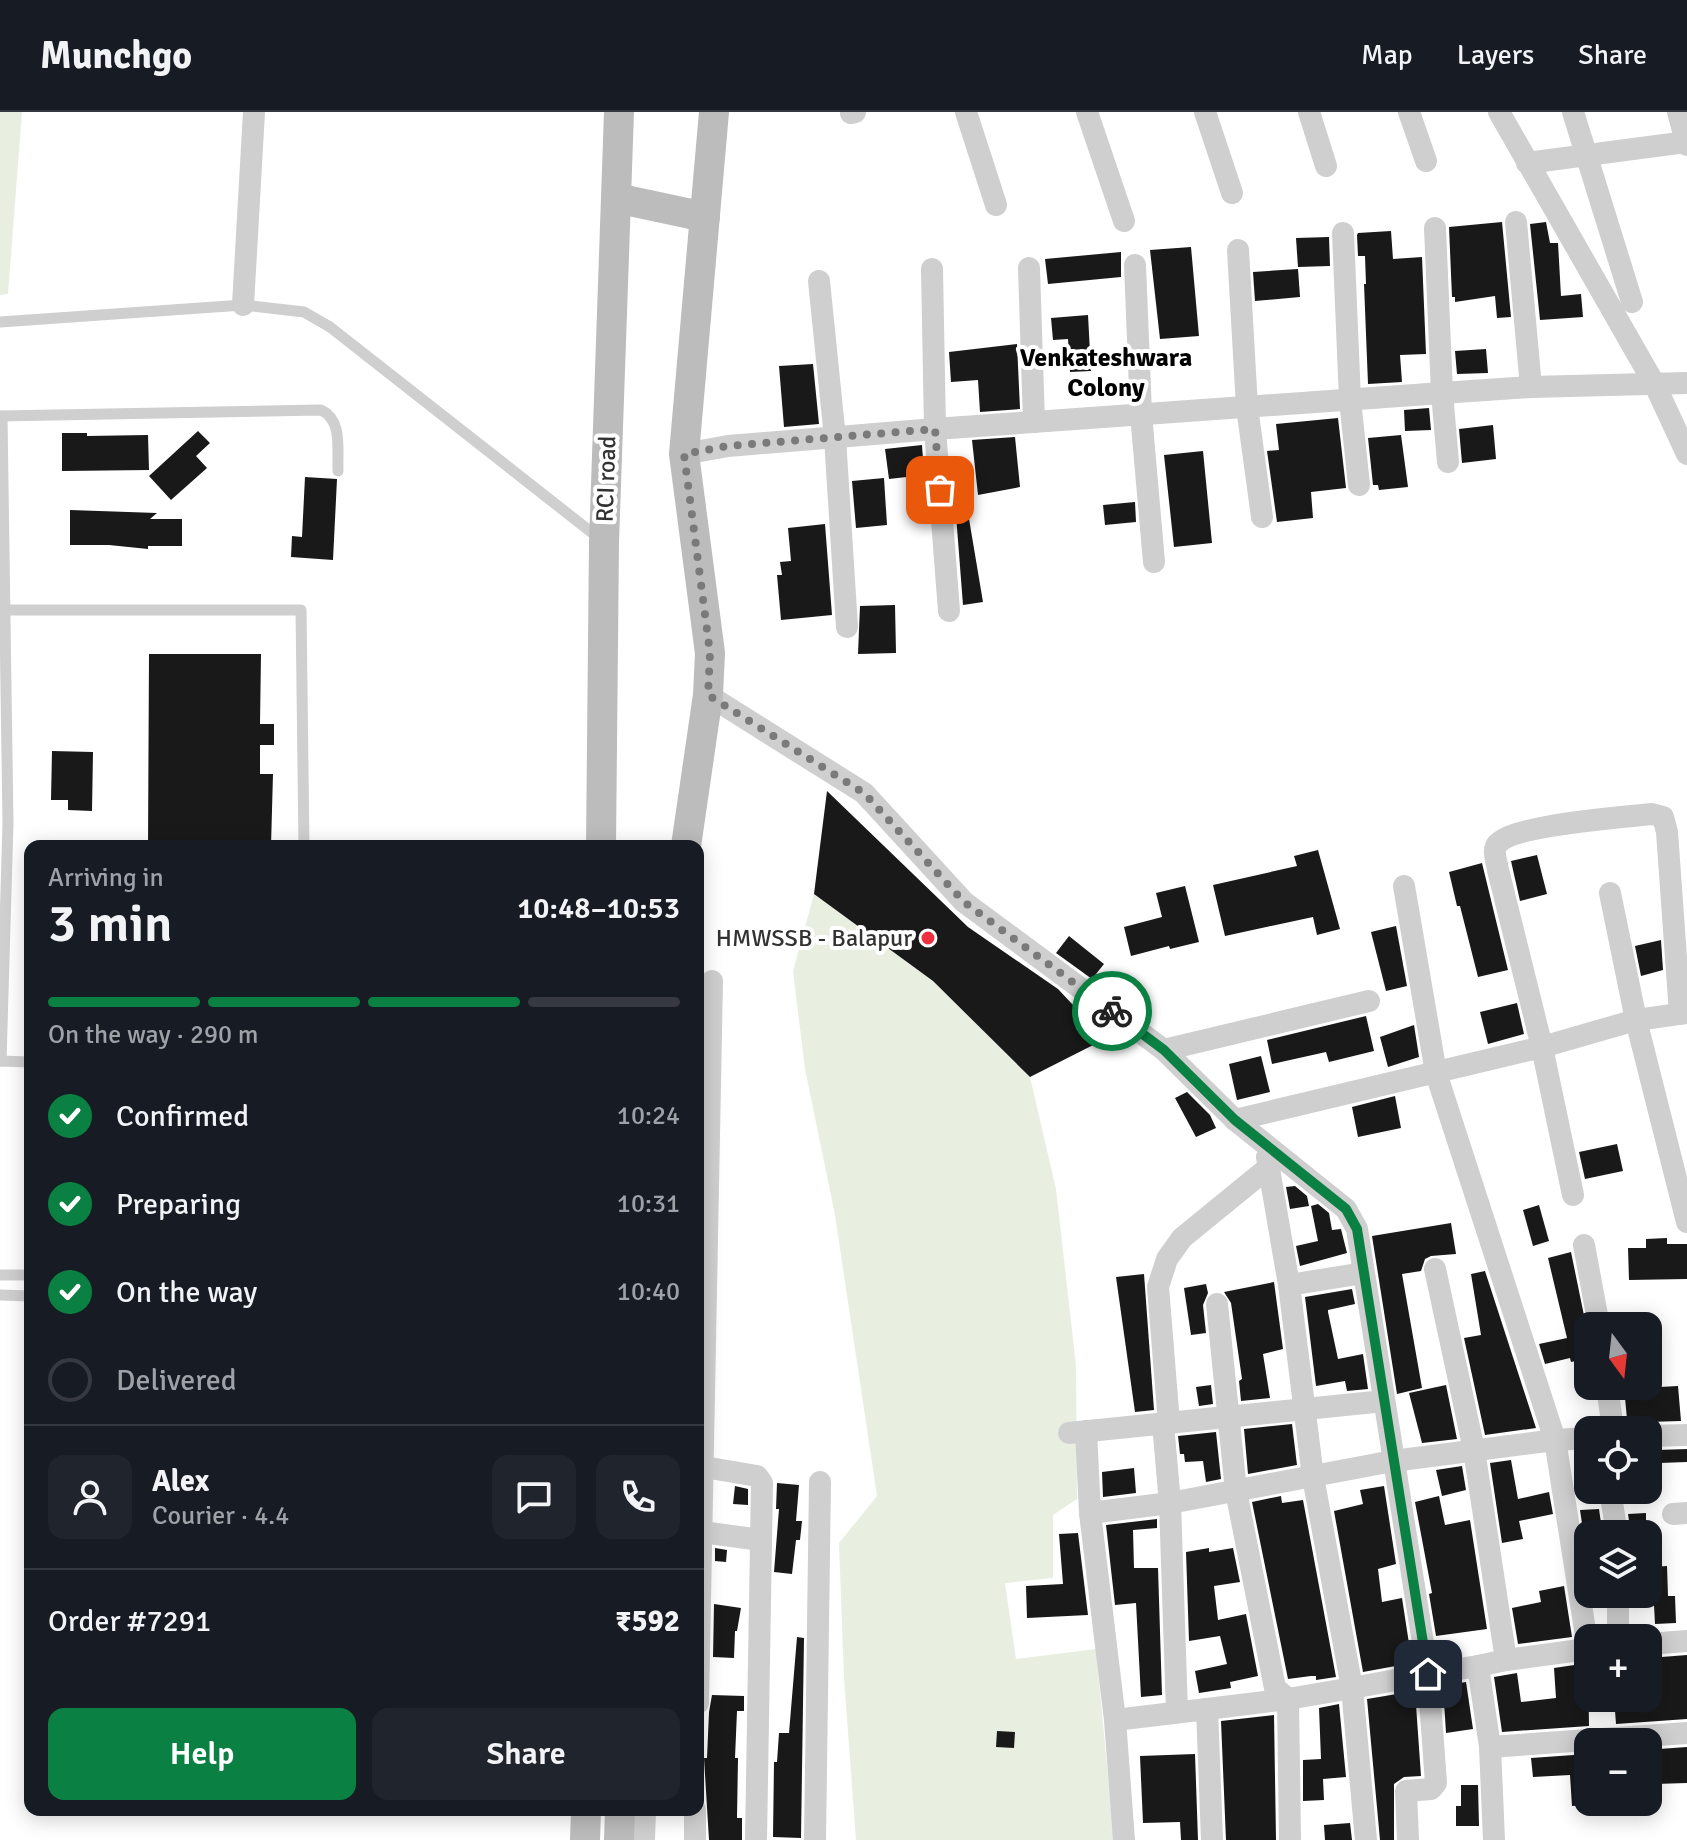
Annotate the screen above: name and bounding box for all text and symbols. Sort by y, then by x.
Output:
text: Munchgo [40,32,192,79]
text: Map [1361,38,1413,72]
text: Layers [1457,38,1534,72]
text: Share [1578,38,1647,72]
district label: Venkateshwara Colony [1020,342,1192,404]
street label: RCI road [589,435,623,523]
pin [906,456,974,524]
icon: bag [918,468,962,512]
text: Arriving in [48,862,164,894]
text: 10:48–10:53 [517,890,680,927]
text: 3 min [48,892,173,956]
place label: HMWSSB - Balapur [716,923,912,953]
marker: HMWSSB - Balapur [919,929,937,947]
courier [1072,971,1152,1051]
icon: bike [1090,989,1134,1033]
text: On the way · 290 m [48,1019,258,1051]
icon: check [48,1094,92,1138]
text: Confirmed [116,1098,249,1135]
text: 10:24 [617,1100,680,1132]
icon: check [48,1182,92,1226]
text: Preparing [116,1186,241,1223]
text: 10:31 [617,1188,680,1220]
icon: check [48,1270,92,1314]
text: On the way [116,1274,257,1311]
text: 10:40 [617,1276,680,1308]
north arrow [1574,1312,1662,1400]
map controls [1574,1312,1662,1816]
text: Delivered [116,1362,237,1399]
button: locate [1574,1416,1662,1504]
button: person [48,1455,132,1539]
button: chat [492,1455,576,1539]
button: phone [596,1455,680,1539]
text: Alex [152,1463,209,1500]
text: Courier · 4.4 [152,1500,289,1532]
button: layers [1574,1520,1662,1608]
text: Order #7291 [48,1603,211,1640]
text: ₹592 [615,1603,680,1640]
button: + [1574,1624,1662,1712]
pin [1394,1640,1462,1708]
icon: home [1406,1652,1450,1696]
button: Help [48,1708,356,1800]
button: Share [372,1708,680,1800]
button: − [1574,1728,1662,1816]

